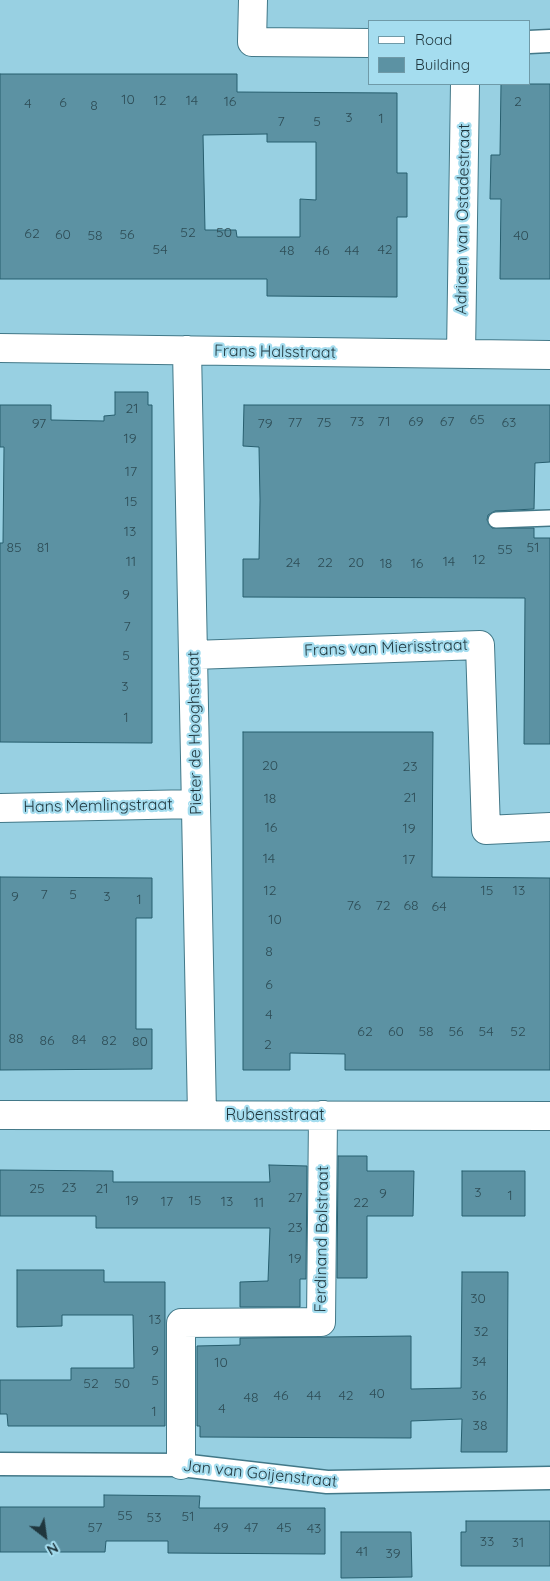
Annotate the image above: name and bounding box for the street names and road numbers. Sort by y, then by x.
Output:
street label: Adriaen van Ostadestraat [452,123,474,315]
street label: Frans Halsstraat [214,341,336,363]
street label: Frans van Mierisstraat [304,636,468,660]
street label: Pieter de Hooghstraat [184,651,206,815]
street label: Hans Memlingstraat [23,795,173,817]
street label: Rubensstraat [225,1105,325,1125]
street label: Ferdinand Bolstraat [311,1166,333,1312]
street label: Jan van Goijenstraat [182,1456,338,1492]

